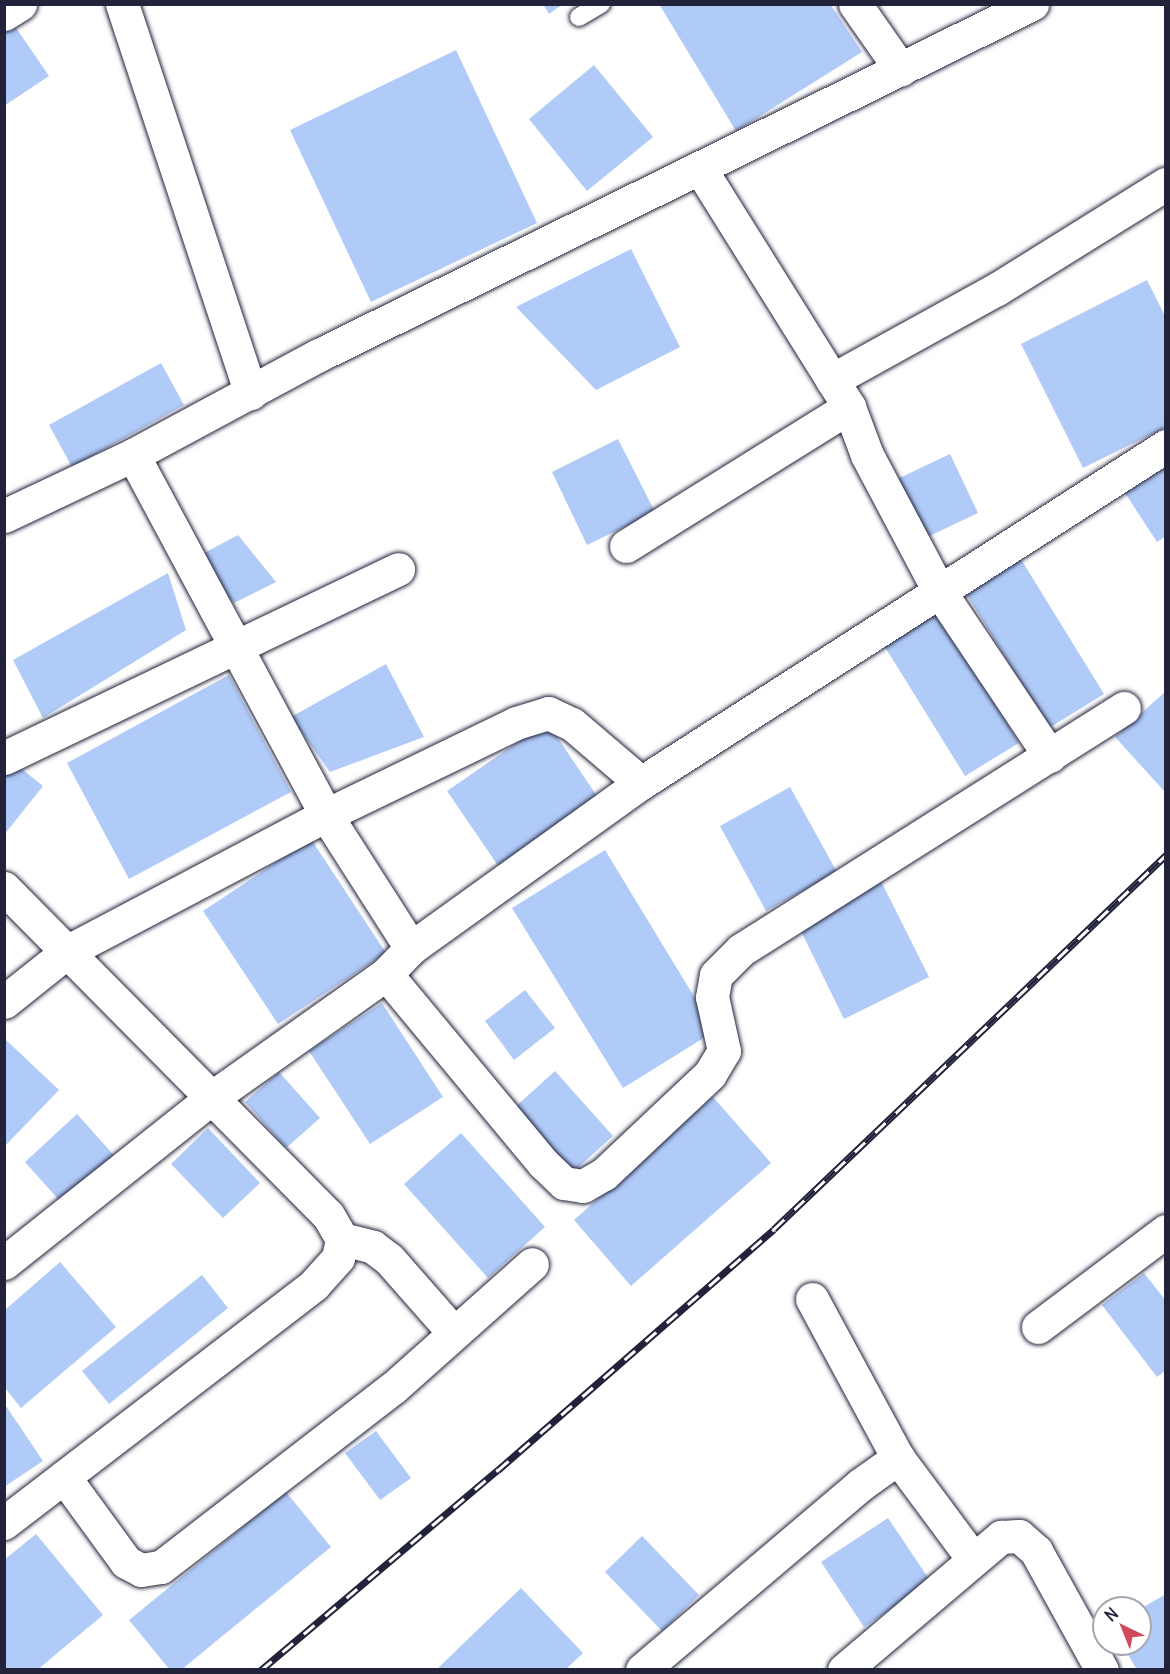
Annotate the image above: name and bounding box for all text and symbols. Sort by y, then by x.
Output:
north arrow [1092,1596,1152,1656]
text: N [1100,1603,1122,1625]

